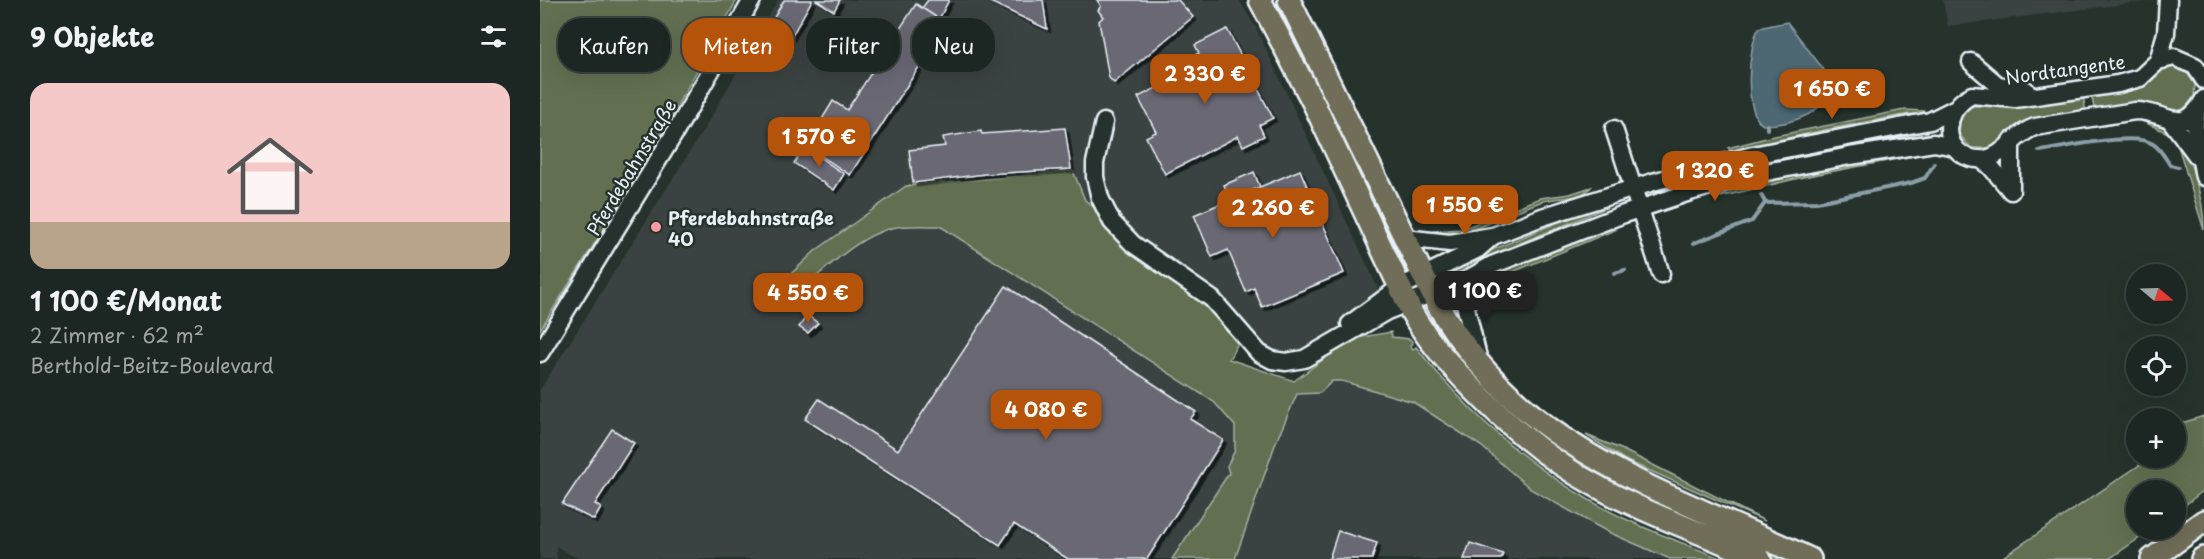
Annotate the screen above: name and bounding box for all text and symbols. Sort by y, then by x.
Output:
text: 9 Objekte [30,17,154,56]
chip: Kaufen [558,18,670,72]
chip: Mieten [682,18,794,72]
chip: Filter [806,18,900,72]
chip: Neu [912,18,995,72]
icon: filters [477,20,510,53]
street label: Nordtangente [2003,47,2127,91]
pin: 2 330 € [1150,54,1260,105]
text: 2 330 € [1164,58,1246,88]
pin: 1 650 € [1777,69,1887,120]
text: 1 650 € [1793,73,1871,103]
street label: Pferdebahnstraße [580,94,682,240]
pin: 1 570 € [764,117,874,168]
text: 1 570 € [782,121,856,151]
icon: home [216,122,324,230]
pin: 1 320 € [1660,151,1770,202]
text: 1 320 € [1676,155,1754,185]
pin: 1 550 € [1410,185,1520,236]
pin: 2 260 € [1218,188,1328,239]
text: 1 550 € [1426,189,1504,219]
text: 2 260 € [1231,192,1315,222]
place label: Pferdebahnstraße 40 [668,204,834,252]
marker: Pferdebahnstraße 40 [649,220,663,234]
north arrow [2126,264,2186,324]
map controls [2126,264,2186,540]
pin: 1 100 € [1430,271,1540,322]
pin: 4 550 € [753,273,863,324]
text: 1 100 € [1448,275,1522,305]
text: 4 550 € [767,277,849,307]
text: 1 100 €/Monat [30,281,222,320]
text: 2 Zimmer · 62 m² [30,320,204,350]
button: locate [2126,336,2186,396]
text: Berthold-Beitz-Boulevard [30,350,274,380]
pin: 4 080 € [991,390,1101,441]
text: 4 080 € [1005,394,1087,424]
button: + [2126,408,2186,468]
button: − [2126,480,2186,540]

